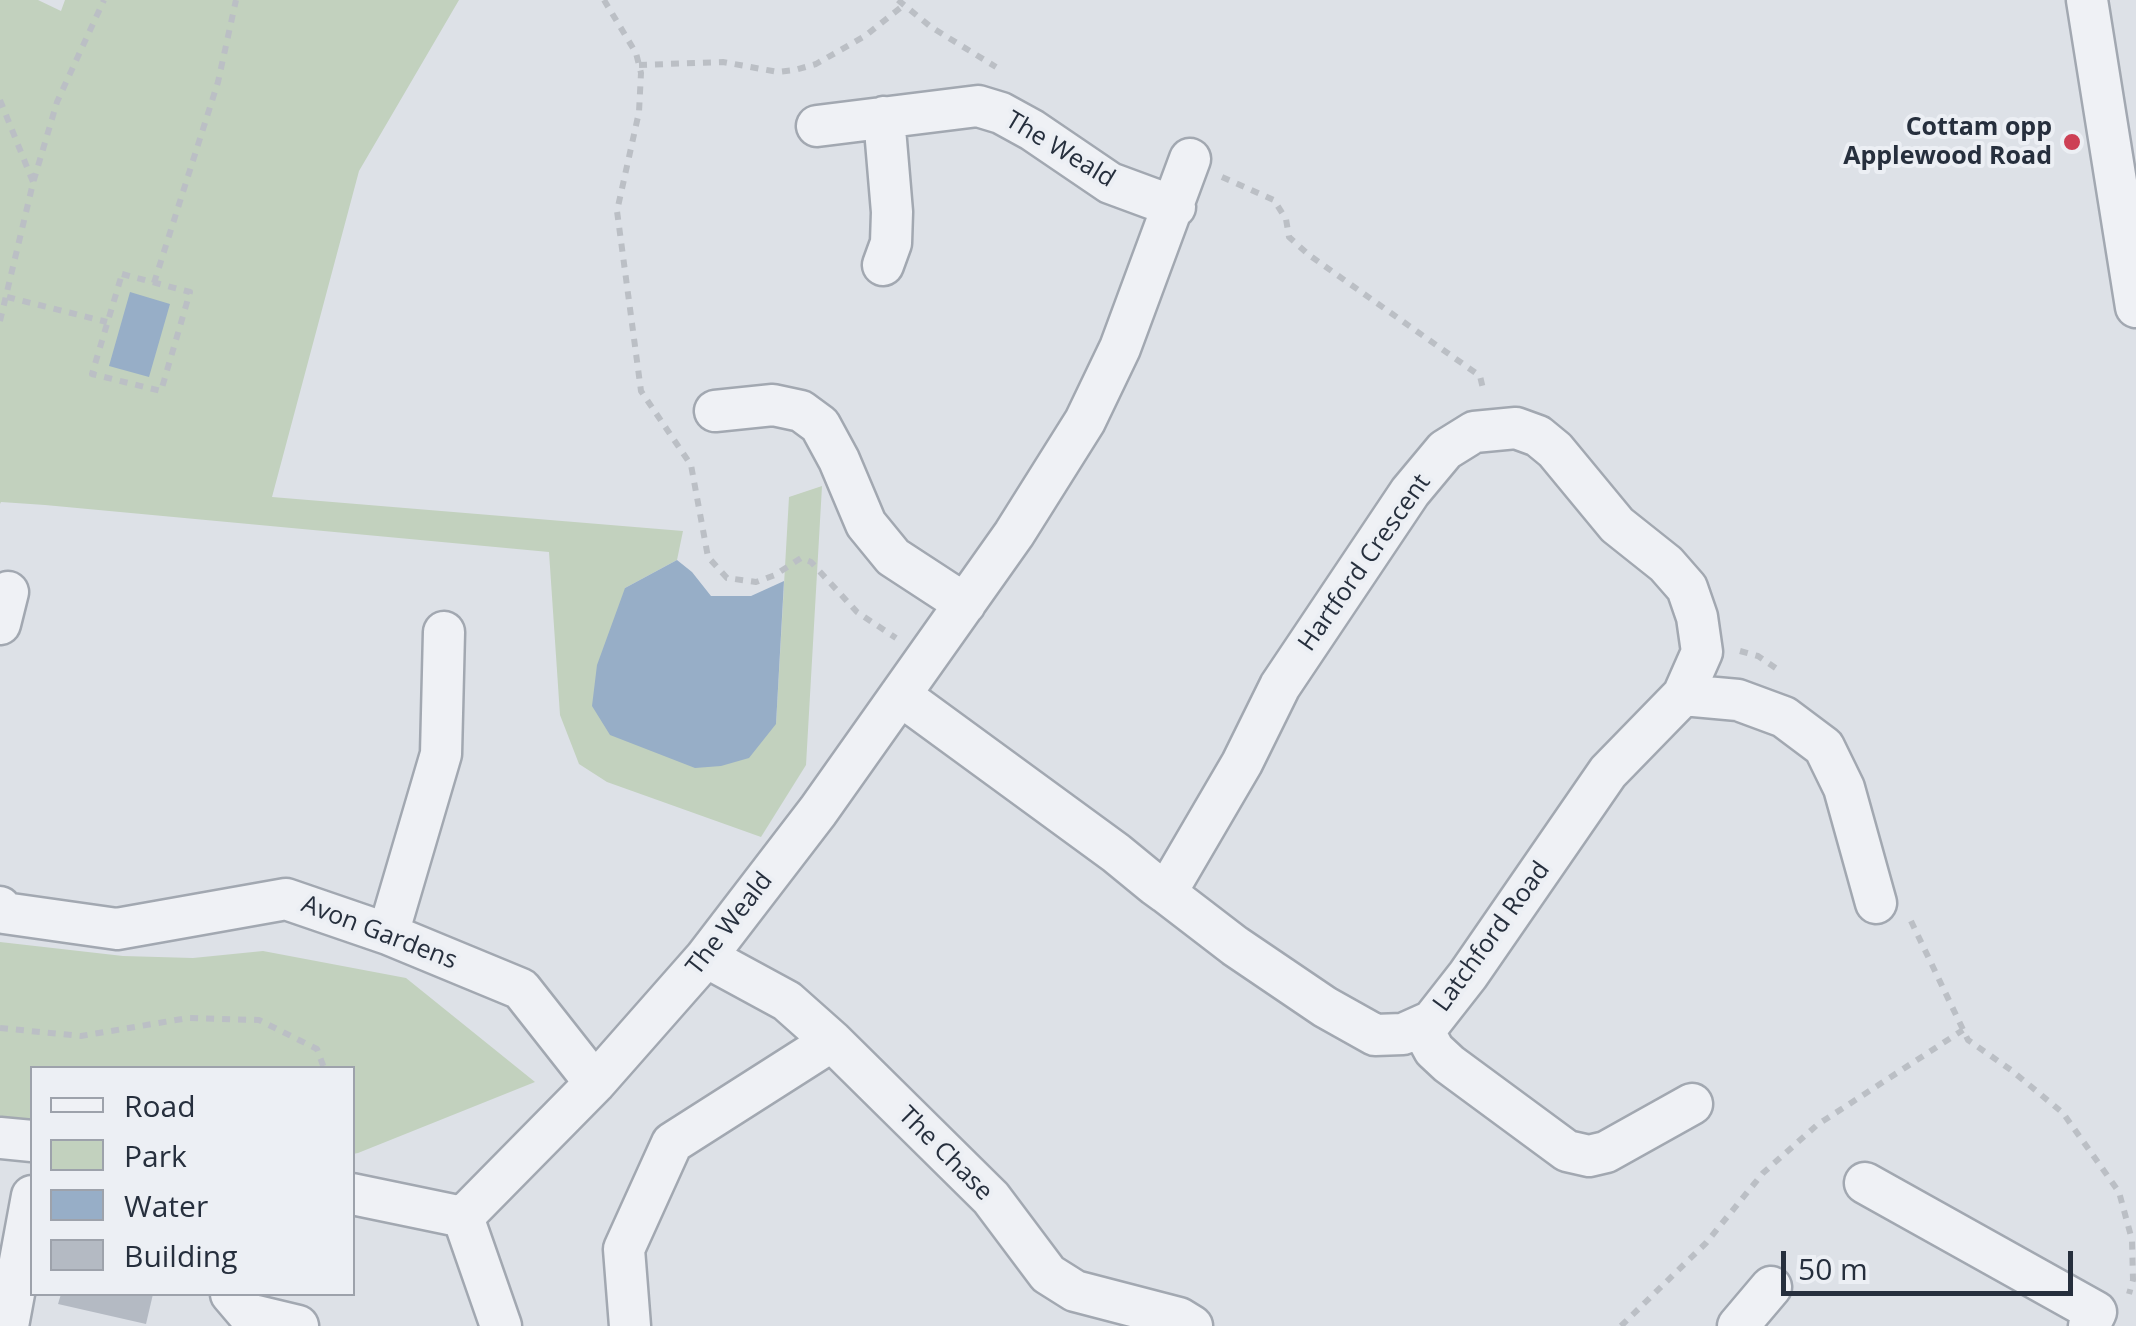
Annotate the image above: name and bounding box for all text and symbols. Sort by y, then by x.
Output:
street label: The Weald [1000,106,1120,194]
place label: Cottam opp Applewood Road [1843,113,2052,172]
marker: Cottam opp Applewood Road [2061,131,2083,153]
street label: Hartford Crescent [1293,469,1437,657]
street label: Latchford Road [1427,856,1557,1018]
street label: The Weald [681,867,779,981]
street label: Avon Gardens [297,890,461,976]
legend [30,1066,355,1296]
text: Road [124,1085,196,1126]
street label: The Chase [892,1101,998,1207]
text: Park [124,1135,187,1176]
text: Water [124,1185,208,1226]
scale bar [1786,1231,2078,1293]
text: Building [124,1235,238,1276]
text: 50 m [1798,1248,1868,1289]

